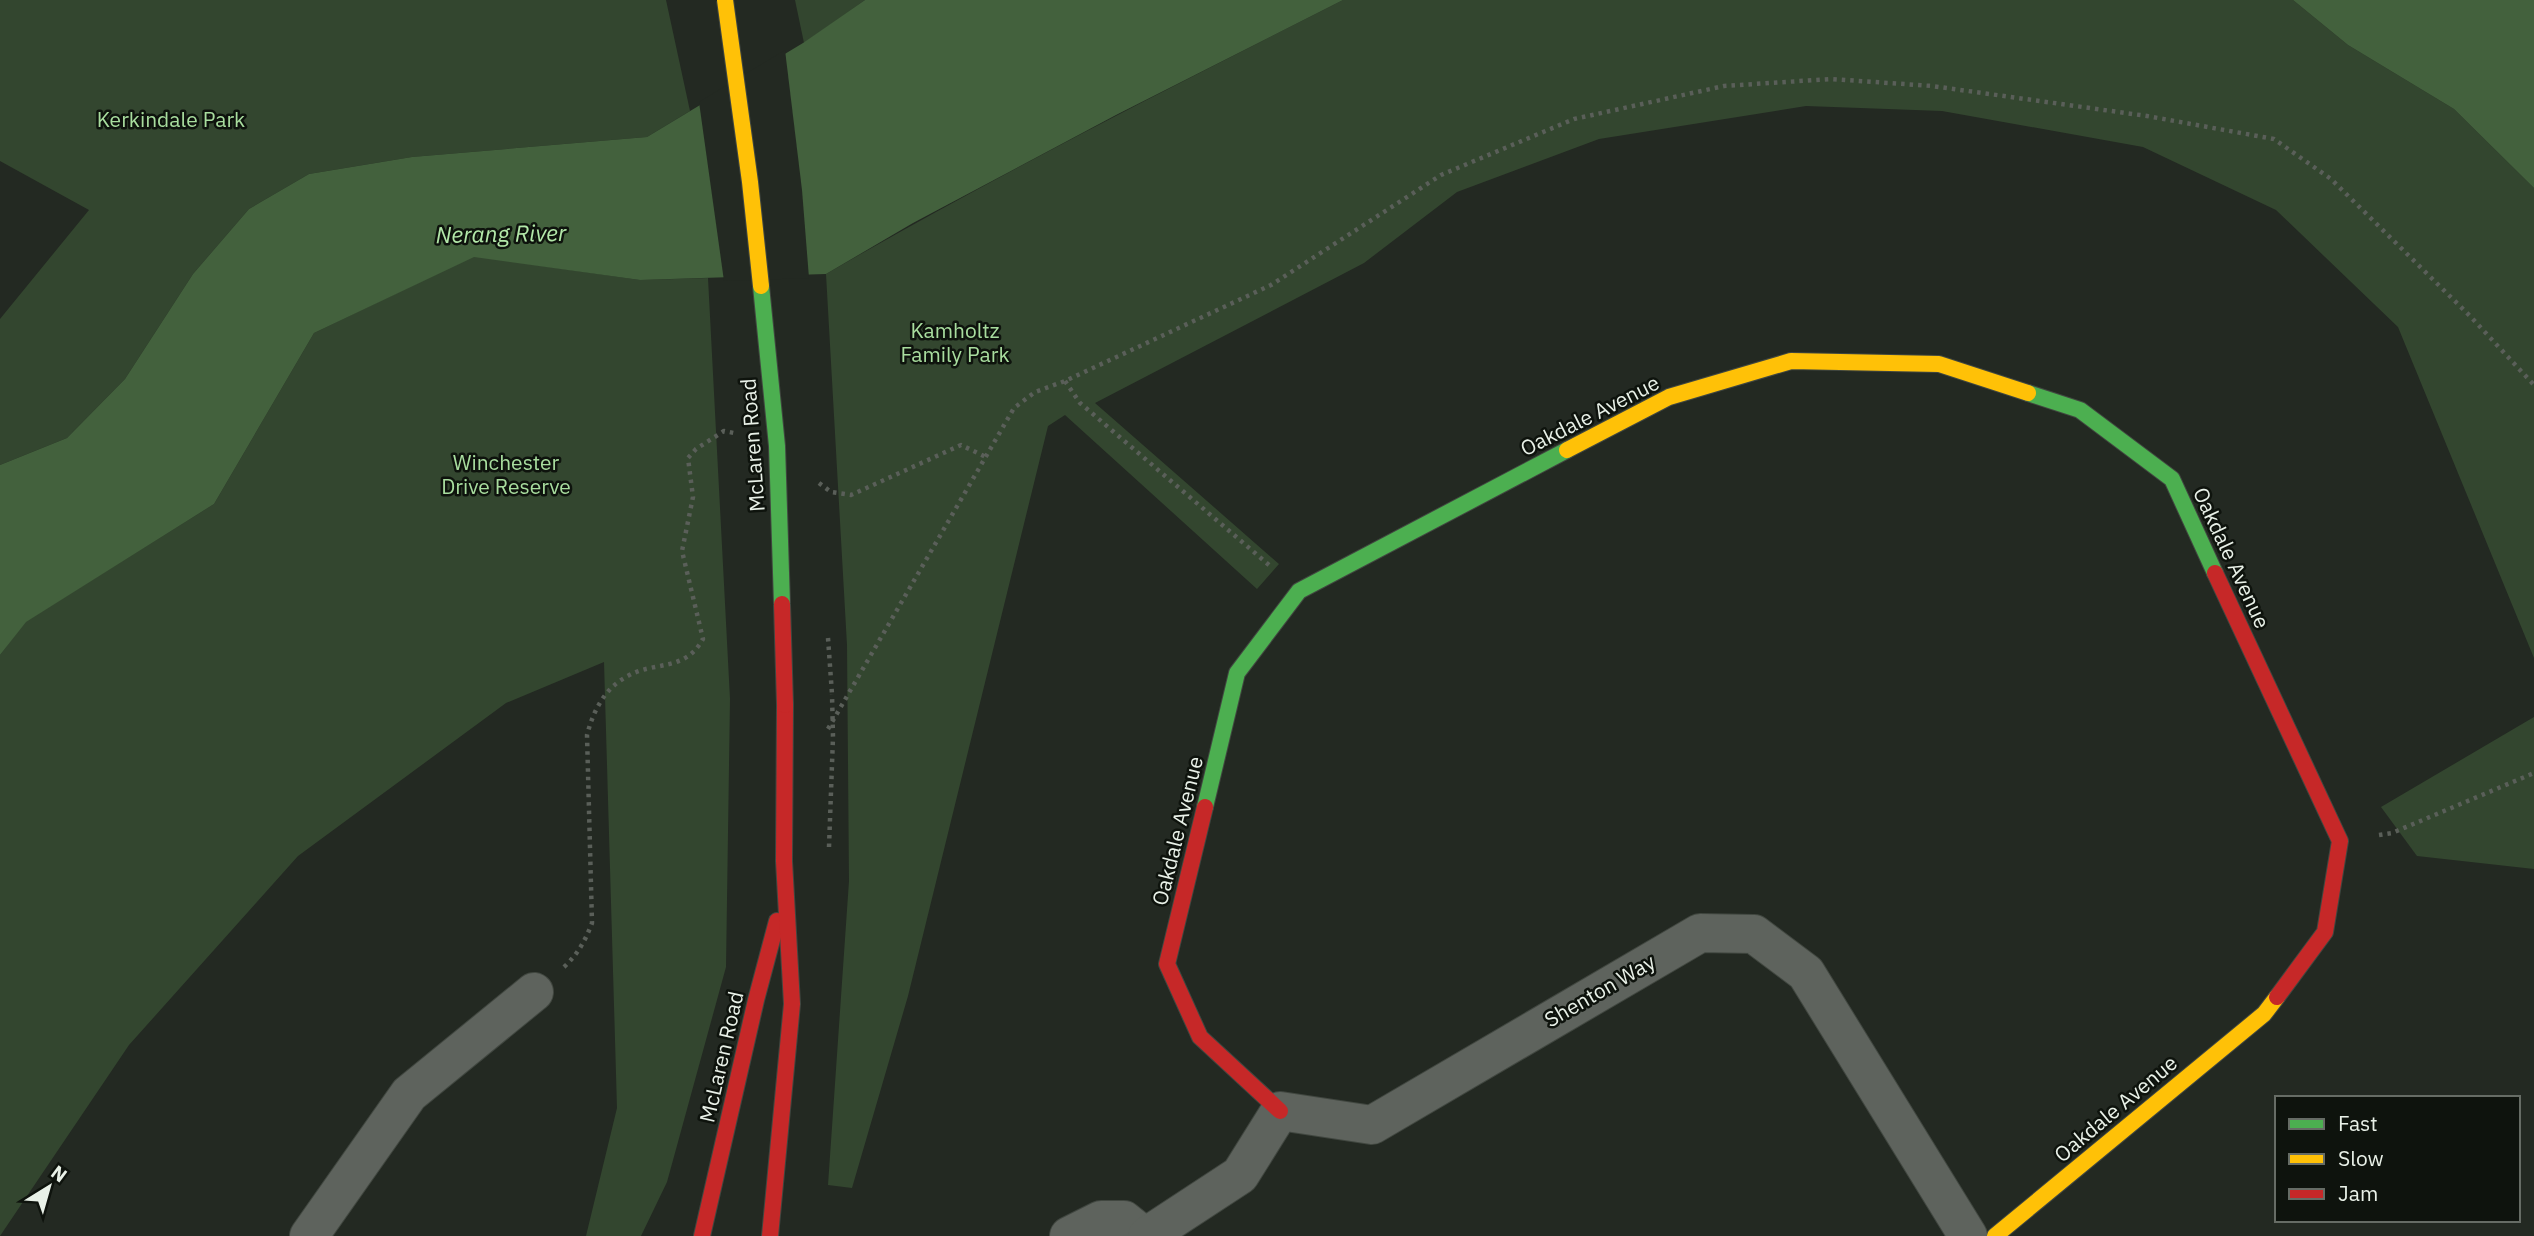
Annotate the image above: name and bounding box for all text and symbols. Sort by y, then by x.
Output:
park label: Kerkindale Park [97,105,245,133]
water label: Nerang River [435,217,567,249]
park label: Kamholtz Family Park [900,316,1010,368]
street label: Oakdale Avenue [1515,368,1664,462]
street label: McLaren Road [733,377,771,513]
park label: Winchester Drive Reserve [441,448,571,500]
street label: Oakdale Avenue [2187,483,2277,633]
street label: Oakdale Avenue [1145,753,1209,908]
street label: Shenton Way [1539,947,1660,1033]
street label: McLaren Road [692,989,750,1125]
street label: Oakdale Avenue [2048,1048,2183,1168]
legend [2275,1096,2520,1222]
text: Fast [2338,1109,2378,1137]
text: Slow [2338,1144,2384,1172]
north arrow [14,1152,84,1222]
text: N [47,1160,72,1187]
text: Jam [2338,1179,2378,1207]

